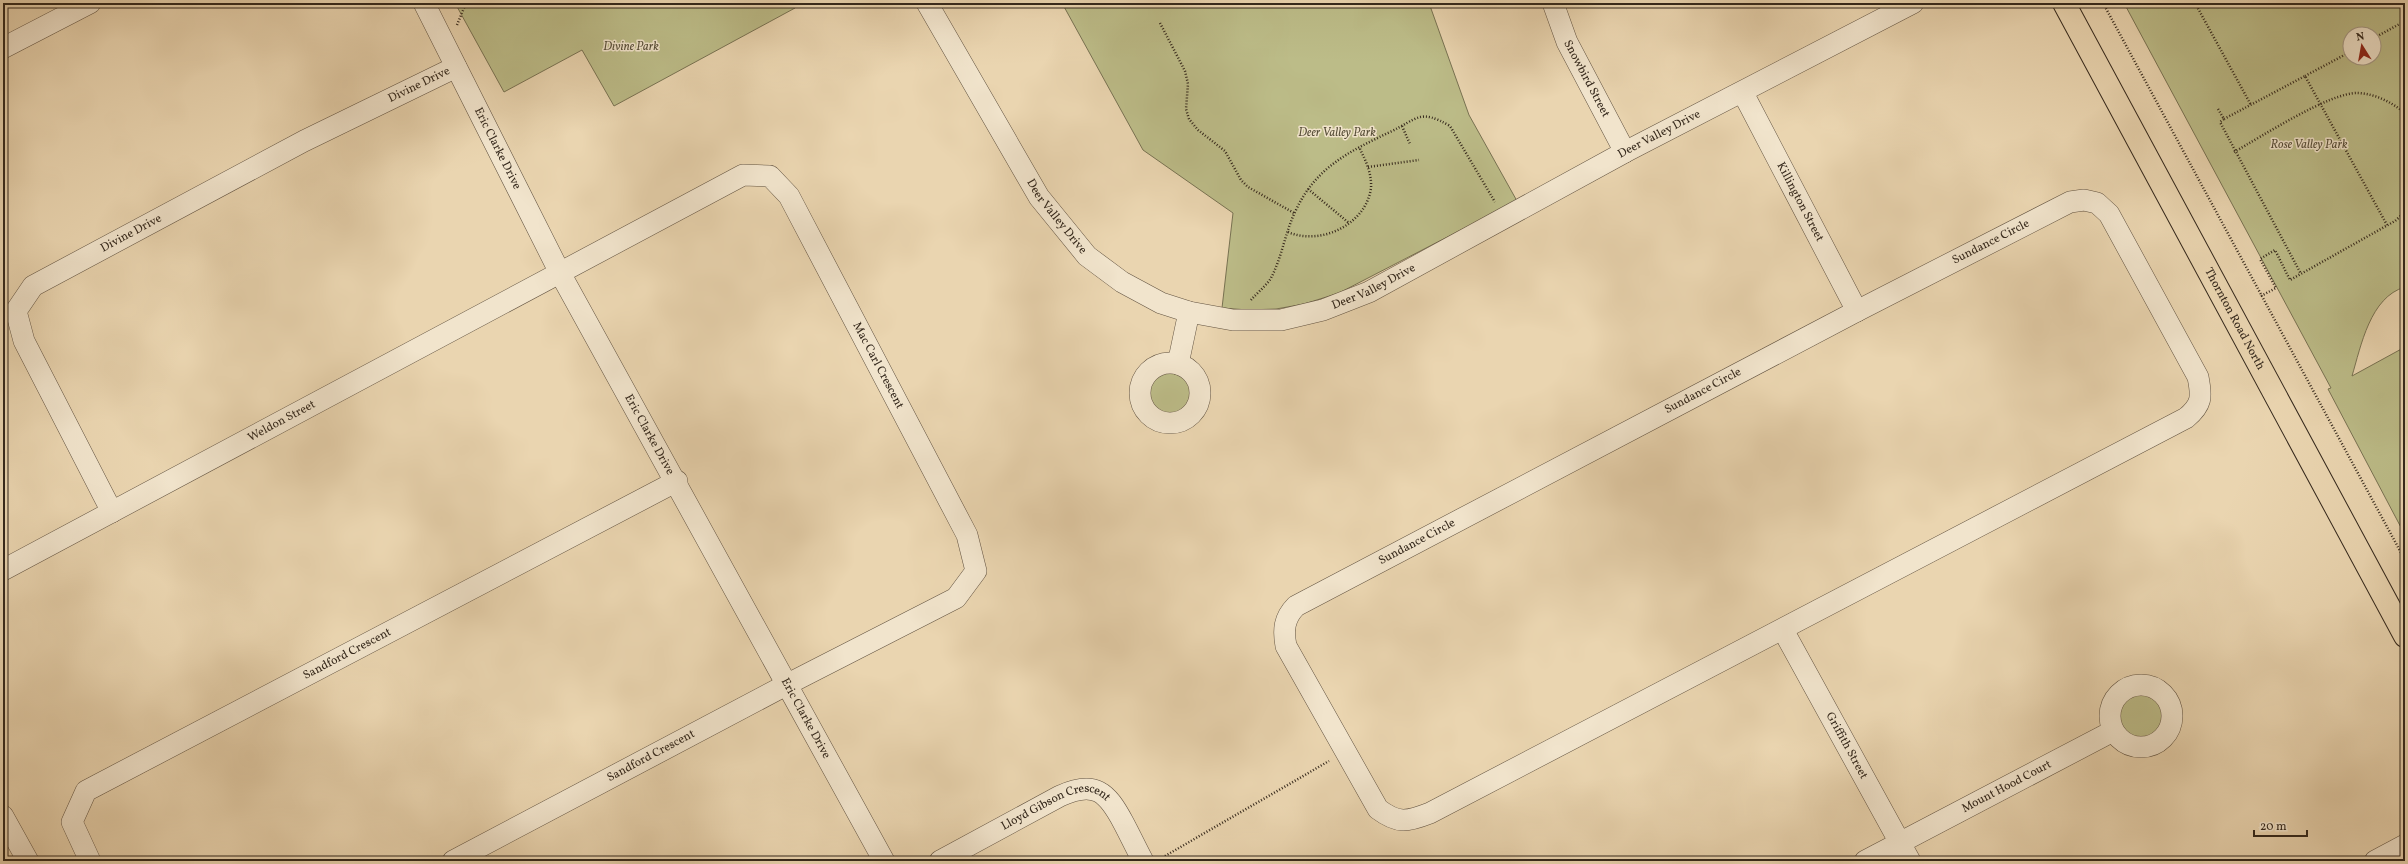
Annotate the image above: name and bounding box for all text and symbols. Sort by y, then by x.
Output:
north arrow [2342,26,2382,66]
text: N [2355,30,2366,46]
street label: Snowbird Street [1559,37,1613,120]
park label: Divine Park [603,39,659,55]
street label: Divine Drive [386,63,453,107]
street label: Eric Clarke Drive [470,105,525,193]
street label: Deer Valley Drive [1615,106,1704,162]
park label: Deer Valley Park [1298,125,1376,141]
park label: Rose Valley Park [2271,137,2348,153]
street label: Killington Street [1773,160,1827,244]
street label: Deer Valley Drive [1022,176,1091,258]
street label: Divine Drive [98,210,165,256]
street label: Sundance Circle [1950,215,2033,268]
street label: Deer Valley Drive [1330,260,1419,314]
street label: Thornton Road North [2200,265,2268,373]
street label: Mac Carl Crescent [849,319,907,412]
street label: Sundance Circle [1662,364,1744,418]
street label: Eric Clarke Drive [620,392,678,478]
street label: Weldon Street [245,397,318,446]
street label: Sundance Circle [1376,515,1458,569]
street label: Sandford Crescent [300,624,394,684]
street label: Eric Clarke Drive [777,675,834,762]
street label: Griffith Street [1822,709,1871,782]
street label: Sandford Crescent [604,726,698,786]
street label: Mount Hood Court [1959,757,2054,817]
street label: Lloyd Gibson Crescent [998,781,1114,834]
scale bar [2254,812,2307,838]
text: 20 m [2260,819,2287,835]

